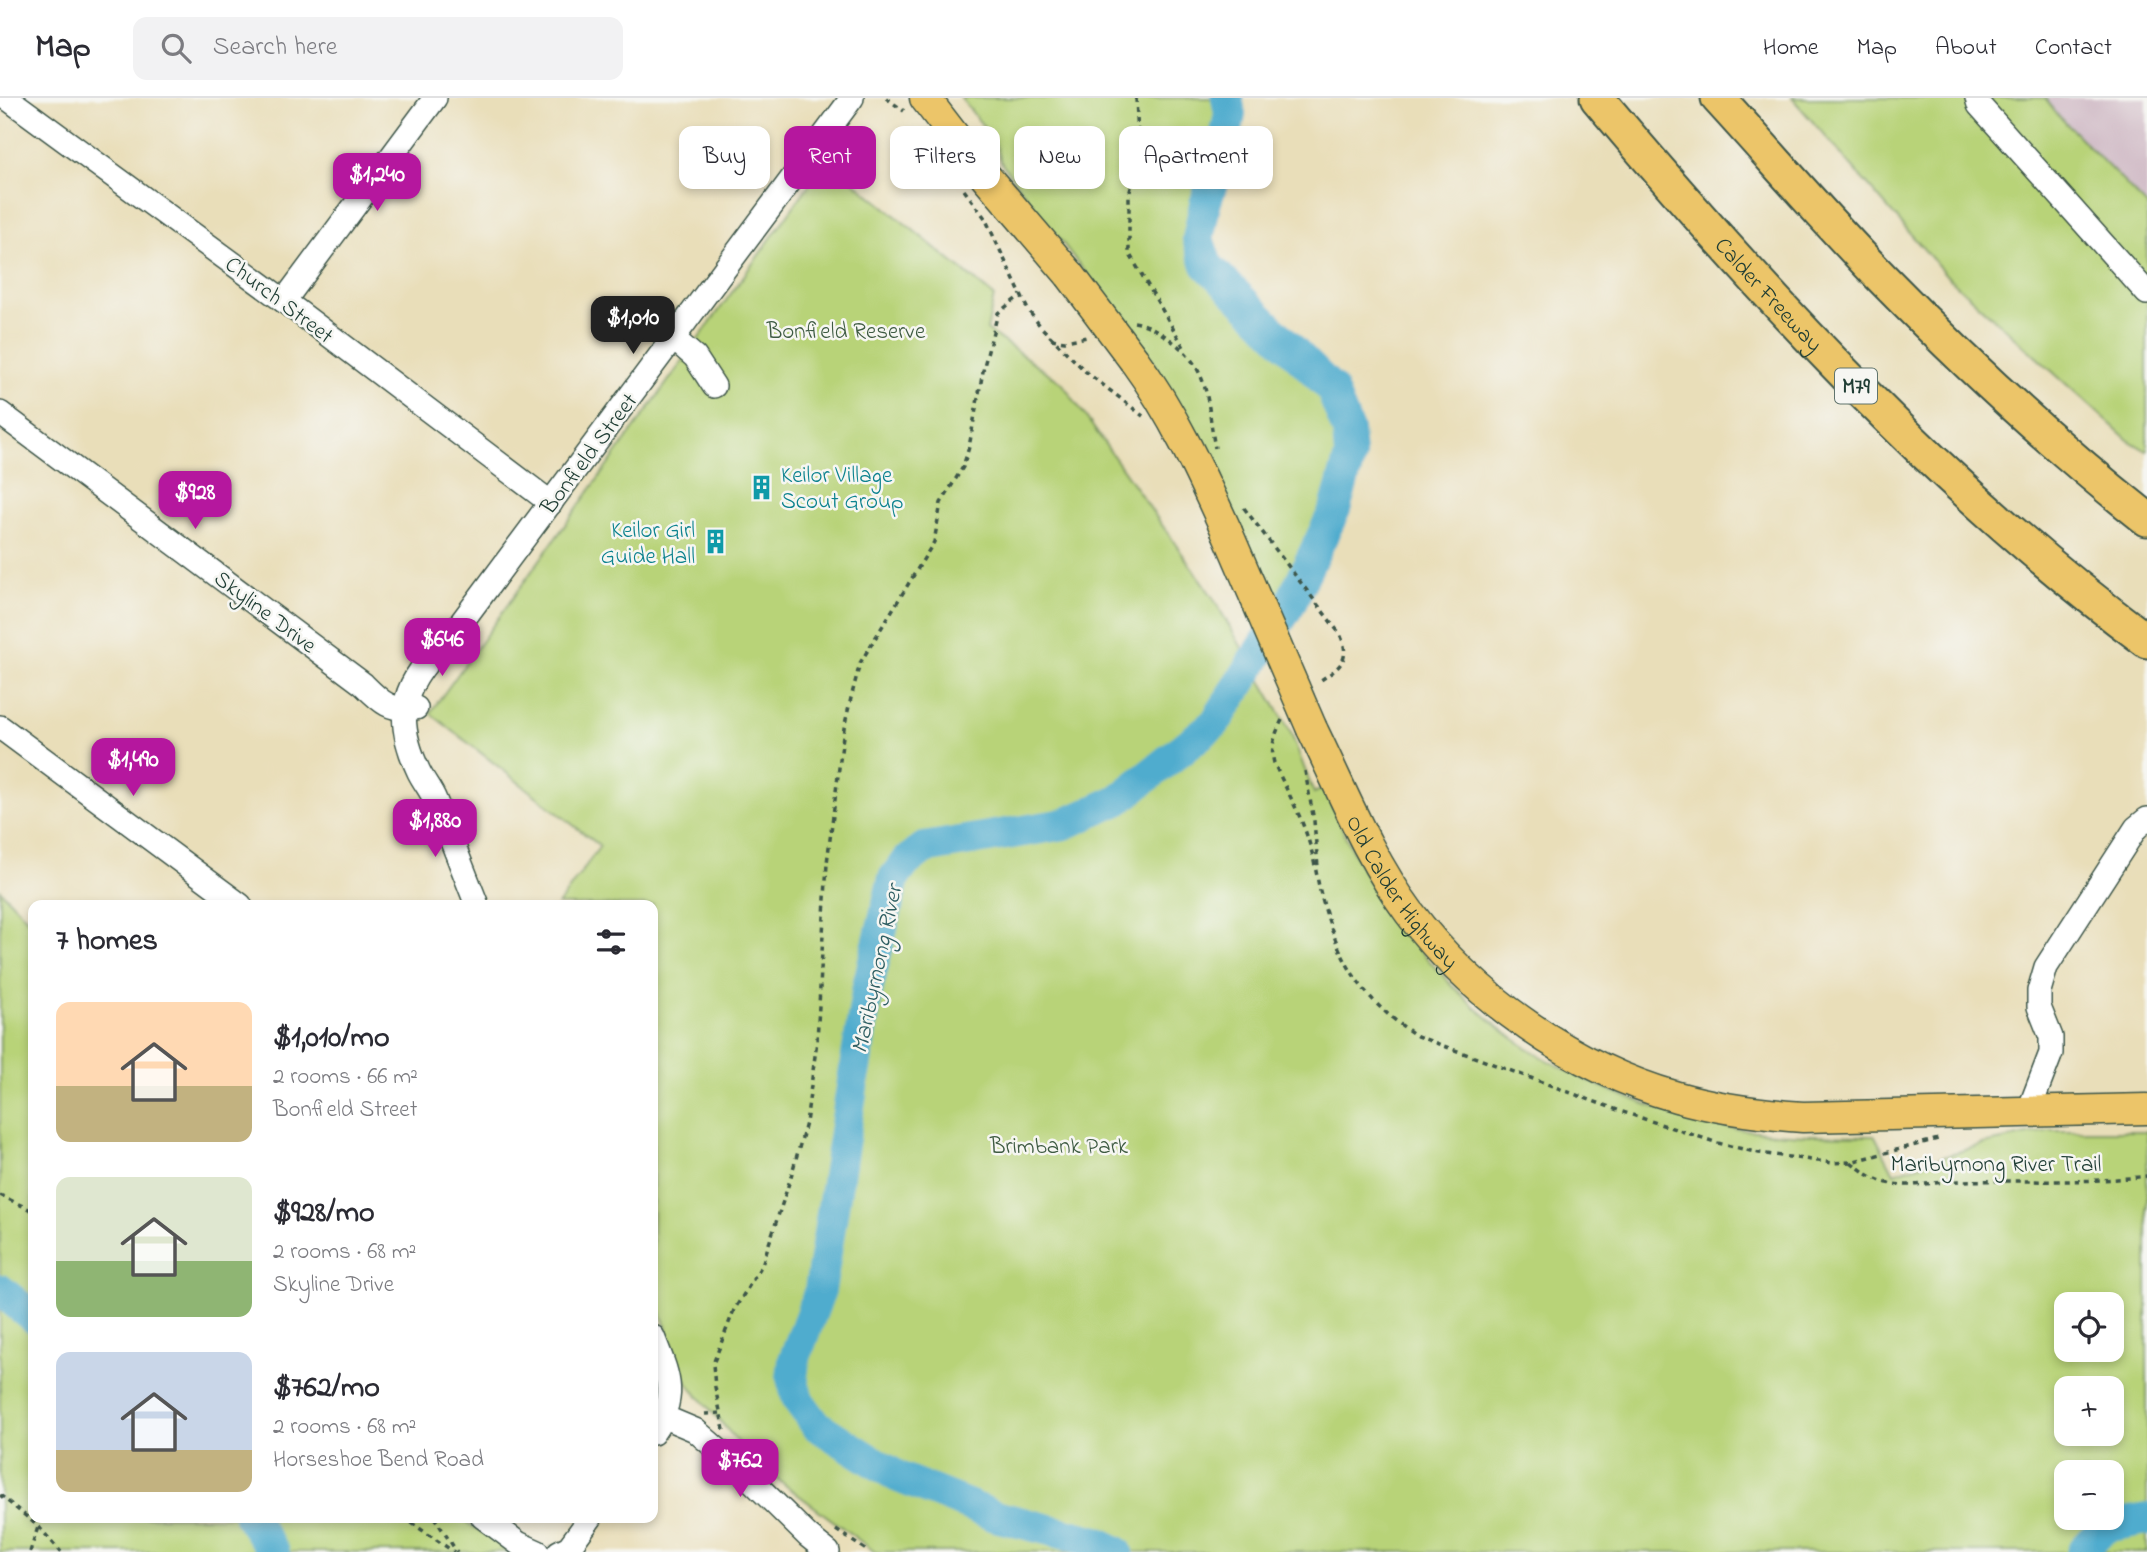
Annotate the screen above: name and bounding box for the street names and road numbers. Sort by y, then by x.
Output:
street label: Calder Freeway [1706,231,1829,362]
street label: Church Street [217,249,340,353]
road number: M79 [1835,368,1877,404]
street label: Bonfield Street [533,387,647,523]
street label: Skyline Drive [205,563,323,665]
street label: Old Calder Highway [1336,810,1465,979]
street label: Maribyrnong River Trail [1891,1149,2101,1184]

